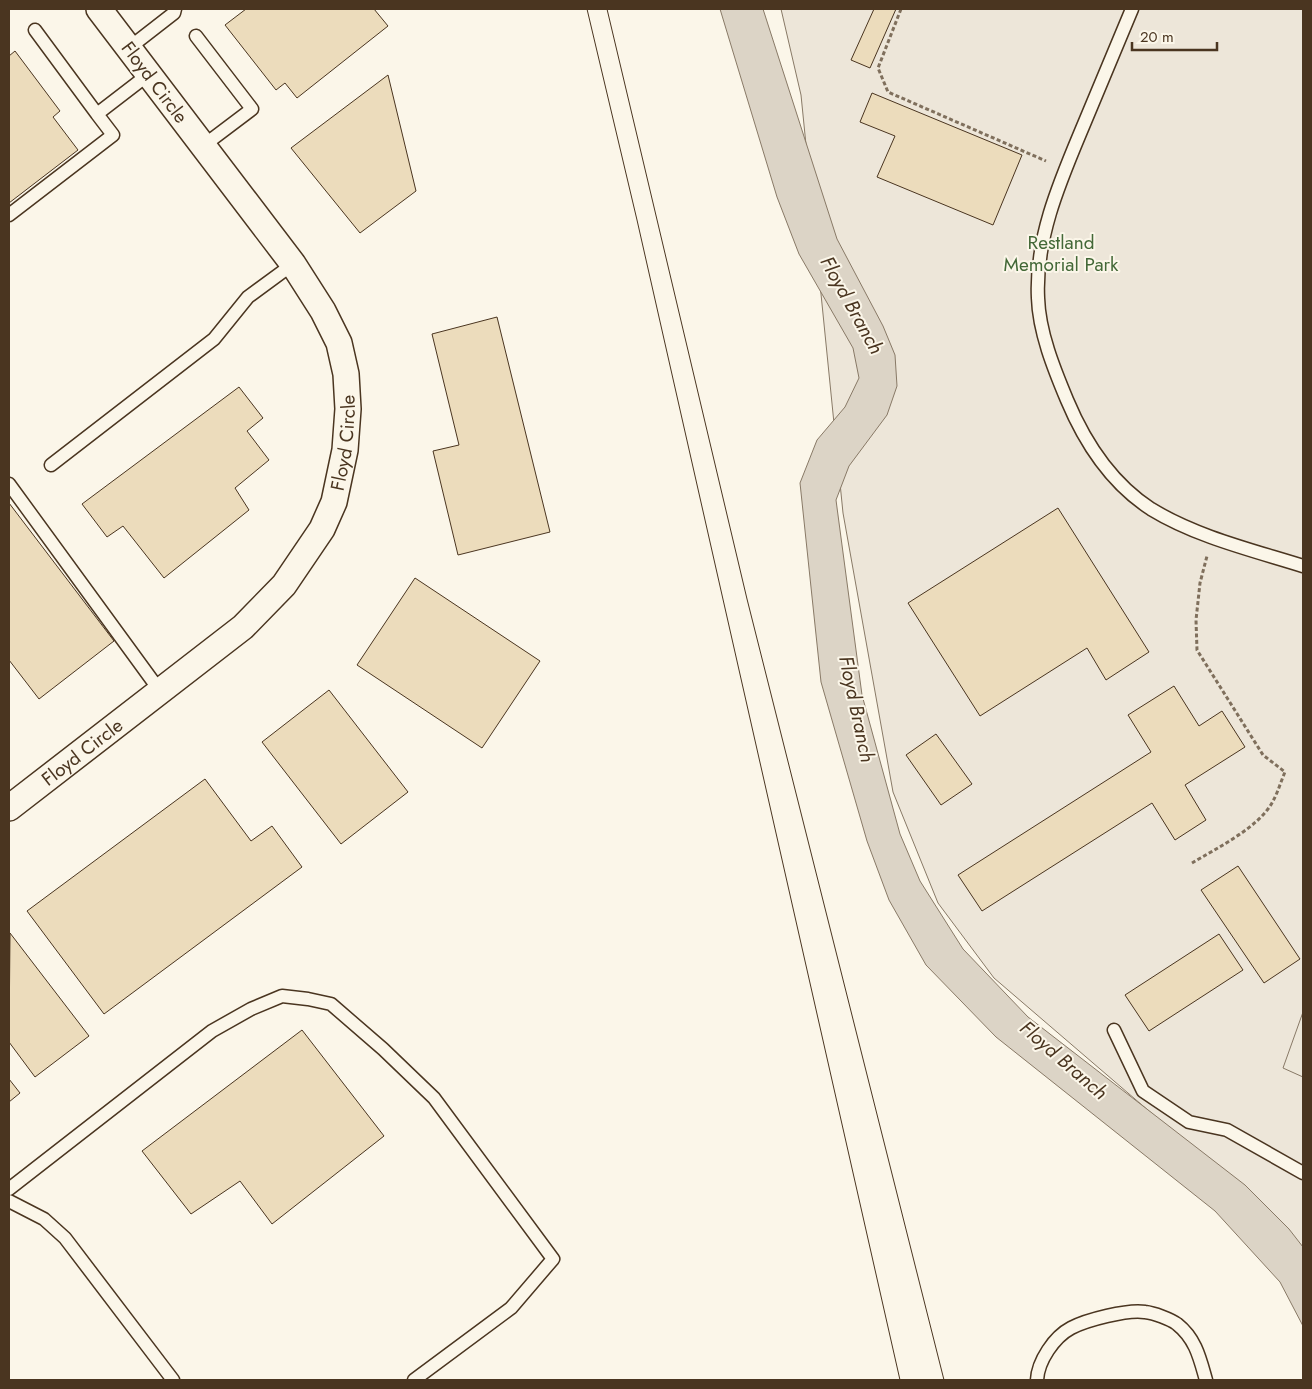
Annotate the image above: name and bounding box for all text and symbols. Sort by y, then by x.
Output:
scale bar [1132,20,1217,52]
text: 20 m [1140,26,1174,48]
street label: Floyd Circle [115,36,194,129]
park label: Restland Memorial Park [1004,229,1119,278]
water label: Floyd Branch [813,251,890,360]
street label: Floyd Circle [324,394,362,493]
water label: Floyd Branch [831,653,882,765]
street label: Floyd Circle [36,712,129,792]
water label: Floyd Branch [1013,1014,1114,1107]

